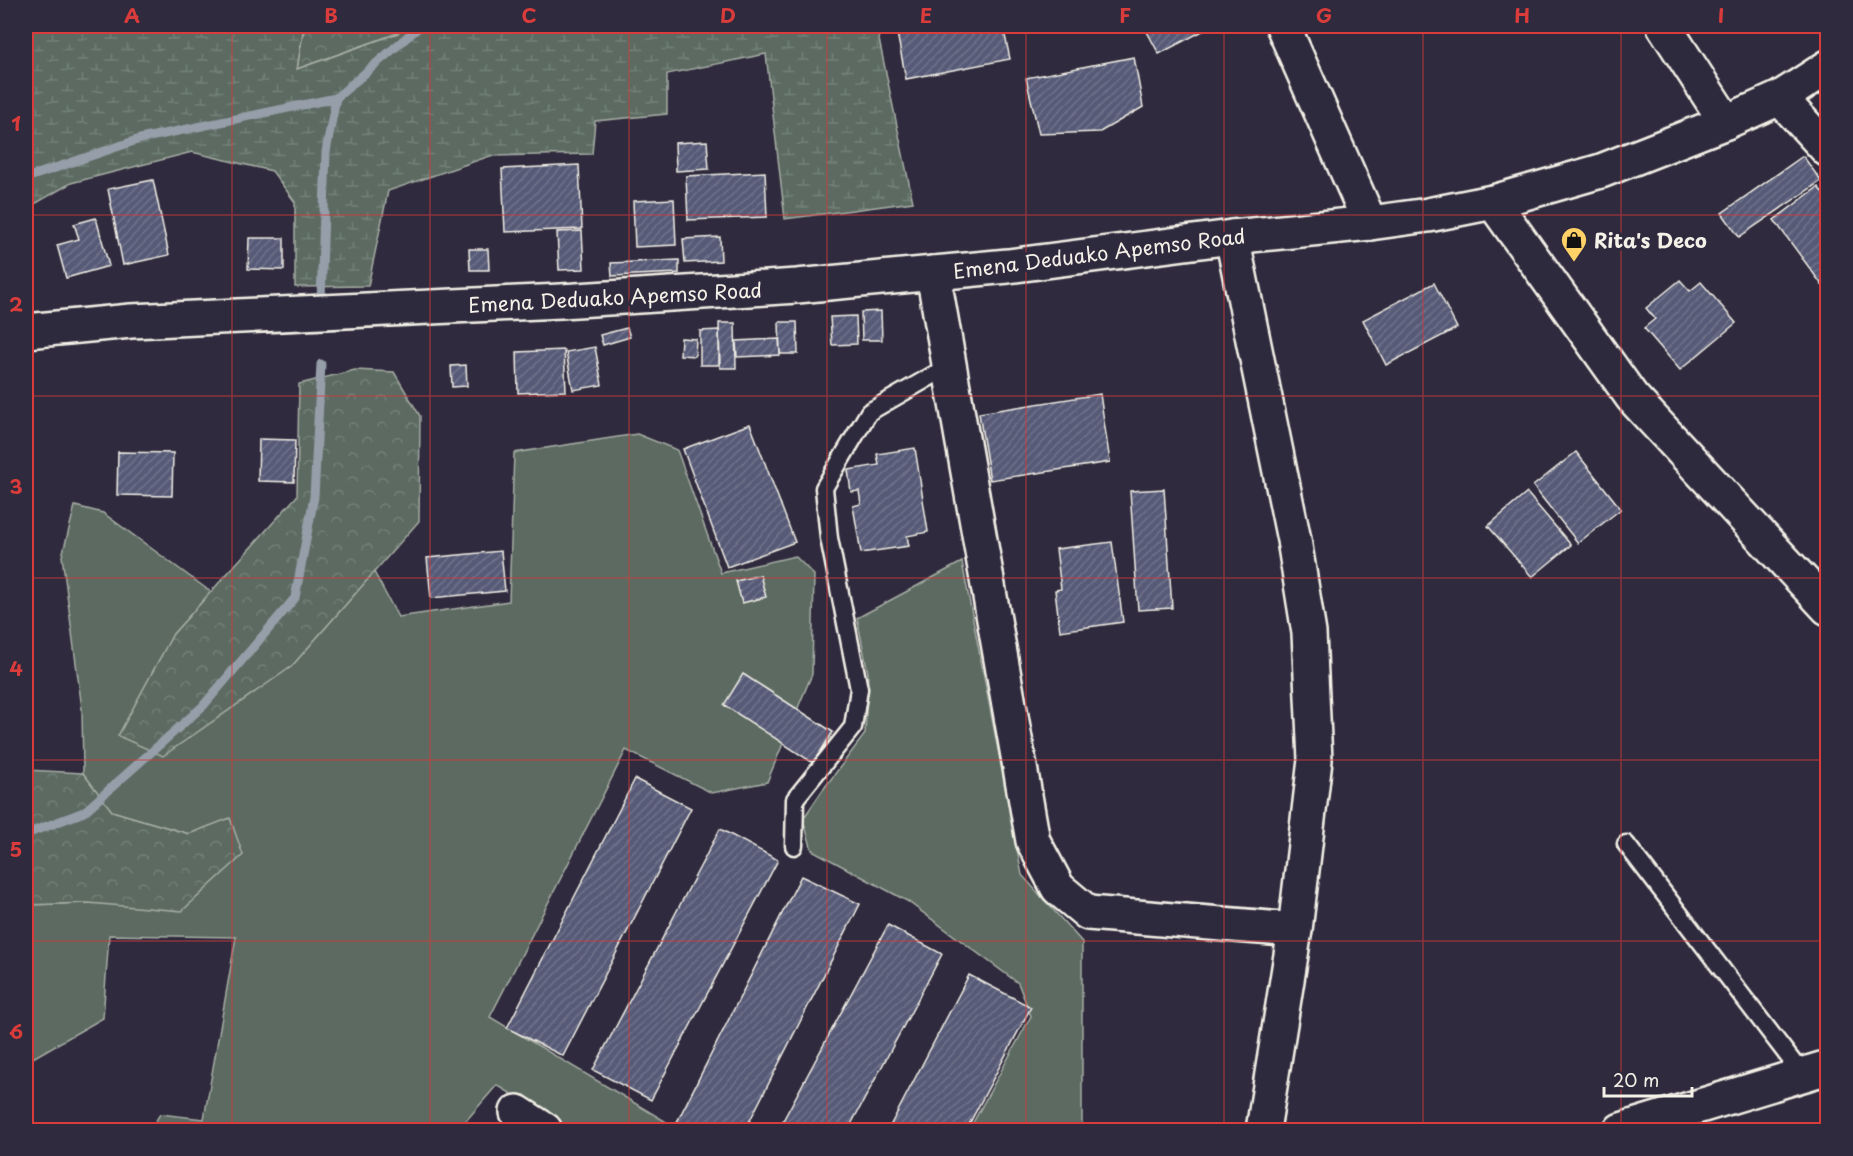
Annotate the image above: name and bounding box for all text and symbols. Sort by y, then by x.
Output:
text: A [124,0,140,30]
text: B [324,0,338,30]
text: C [521,0,537,30]
text: D [720,0,736,30]
text: E [920,0,932,30]
text: F [1119,0,1131,30]
text: G [1316,0,1332,30]
text: H [1514,0,1530,30]
text: I [1718,0,1724,30]
text: 1 [11,108,21,138]
street label: Emena Deduako Apemso Road [951,220,1247,286]
shop icon: Rita's Deco [1559,225,1589,263]
place label: Rita's Deco [1594,225,1707,255]
street label: Emena Deduako Apemso Road [467,274,763,320]
text: 2 [9,289,23,319]
text: 3 [9,471,23,501]
text: 4 [9,653,23,683]
text: 5 [10,834,22,864]
text: 6 [9,1016,23,1046]
scale bar [1604,1060,1692,1098]
text: 20 m [1613,1066,1659,1093]

